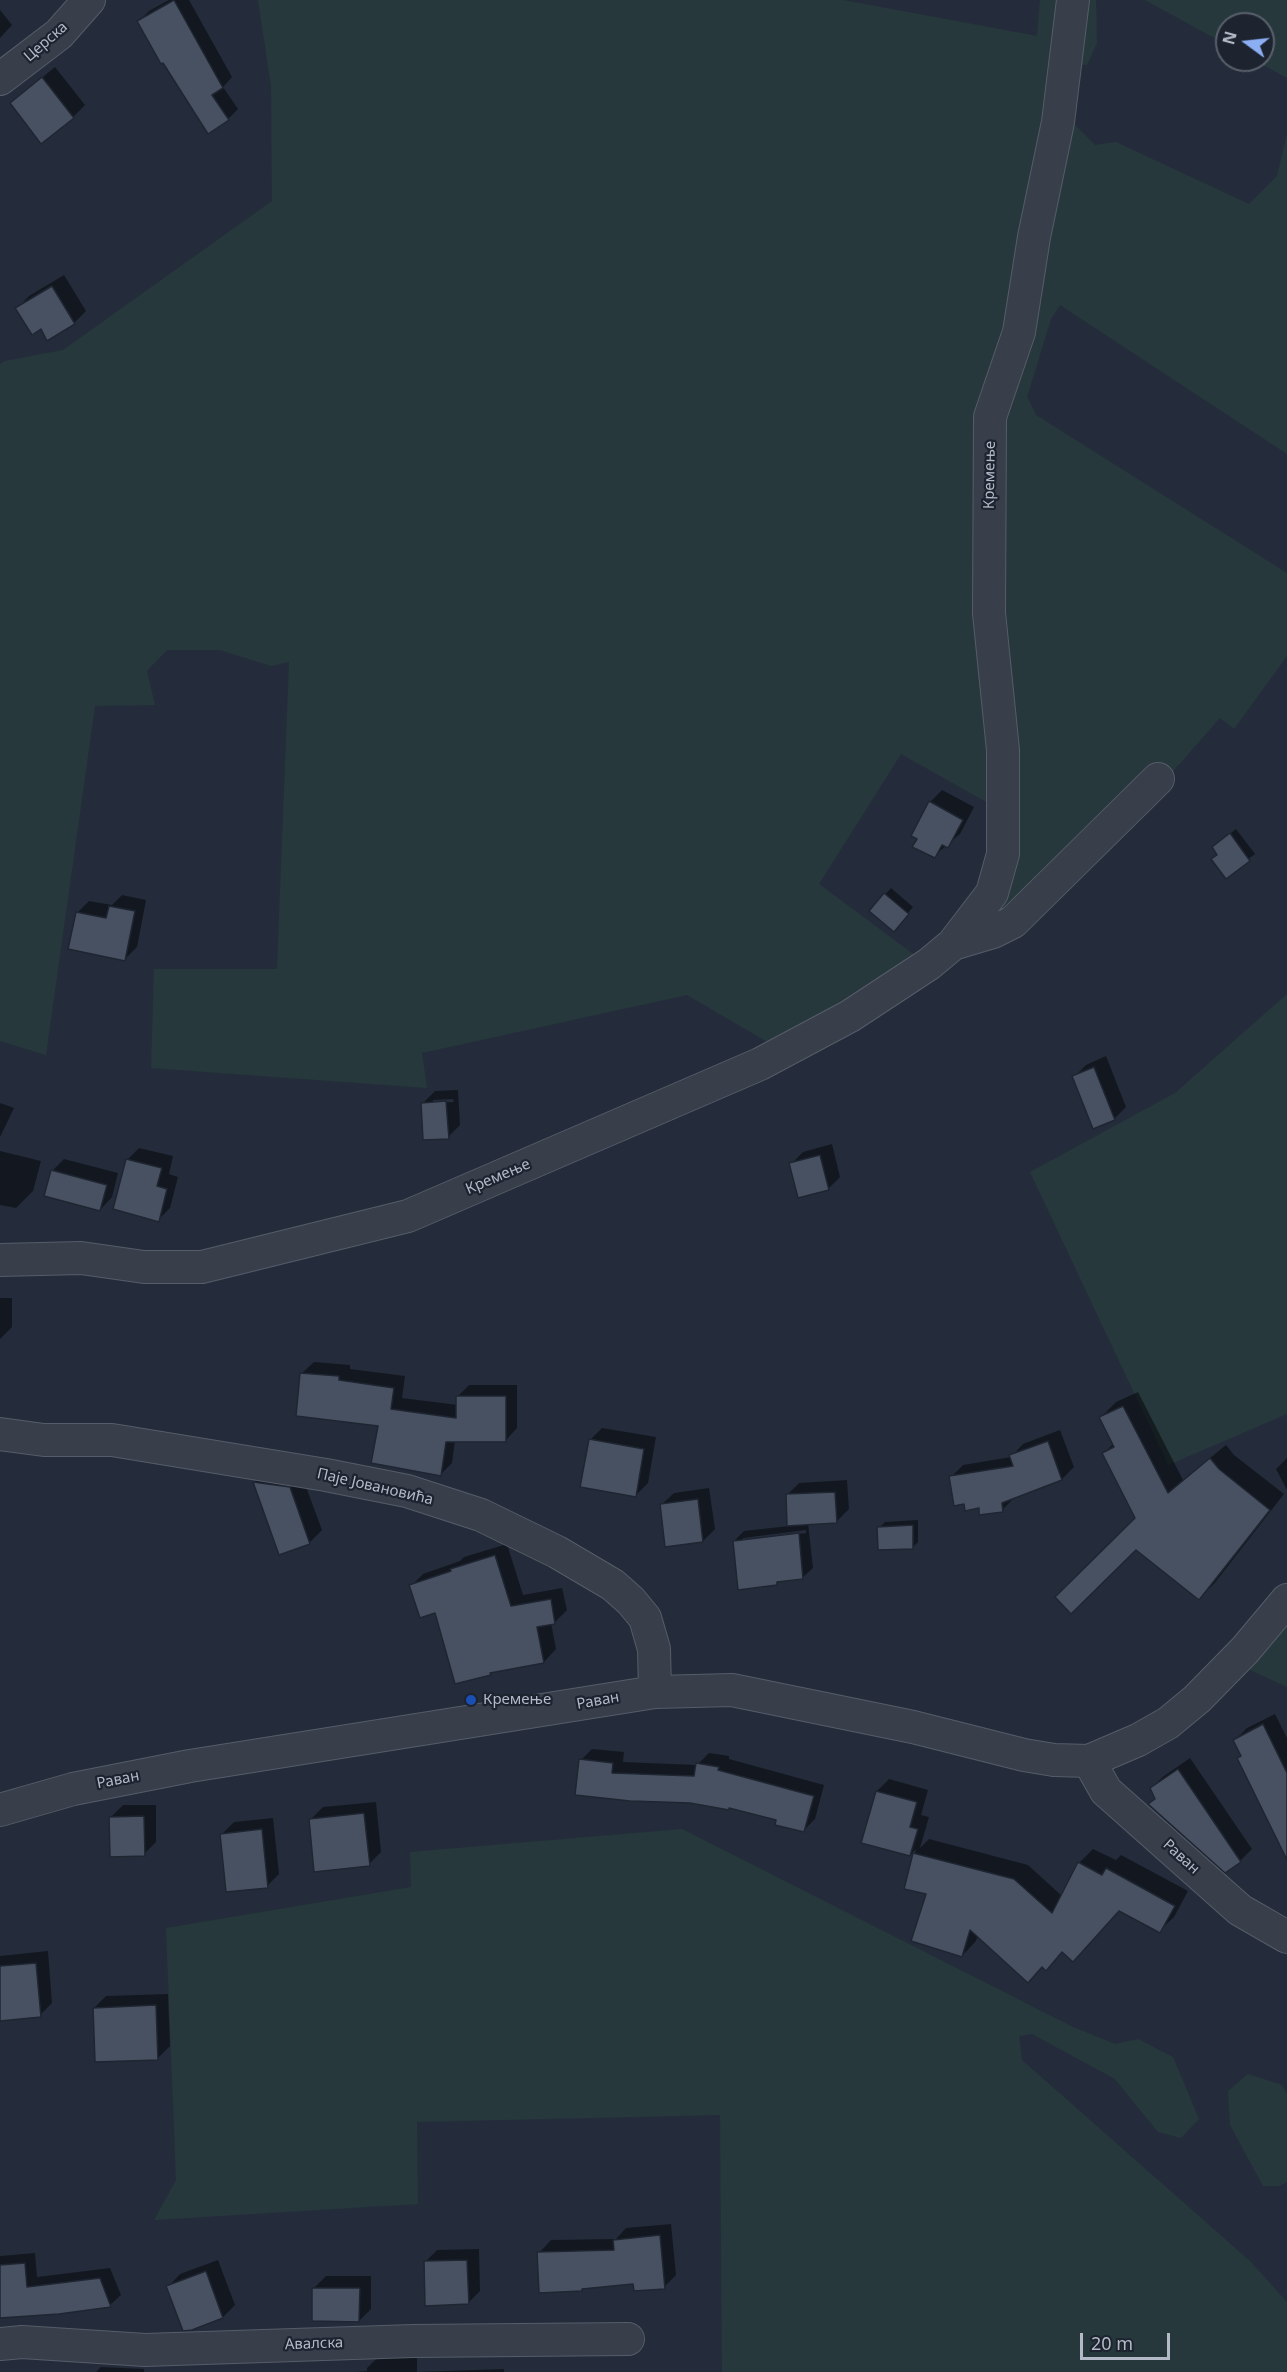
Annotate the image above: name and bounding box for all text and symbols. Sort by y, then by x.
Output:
north arrow [1215,12,1275,72]
street label: Церска [21,18,71,66]
text: N [1217,29,1242,47]
street label: Кремење [980,441,1000,509]
street label: Кремење [463,1155,533,1199]
street label: Паје Јовановића [315,1465,435,1509]
street label: Раван [575,1688,621,1714]
place label: Кремење [483,1691,551,1709]
marker: Кремење [464,1693,478,1707]
street label: Раван [95,1767,141,1793]
street label: Раван [1159,1836,1203,1878]
scale bar [1083,2321,1173,2359]
text: 20 m [1091,2331,1133,2355]
street label: Авалска [284,2334,344,2354]

